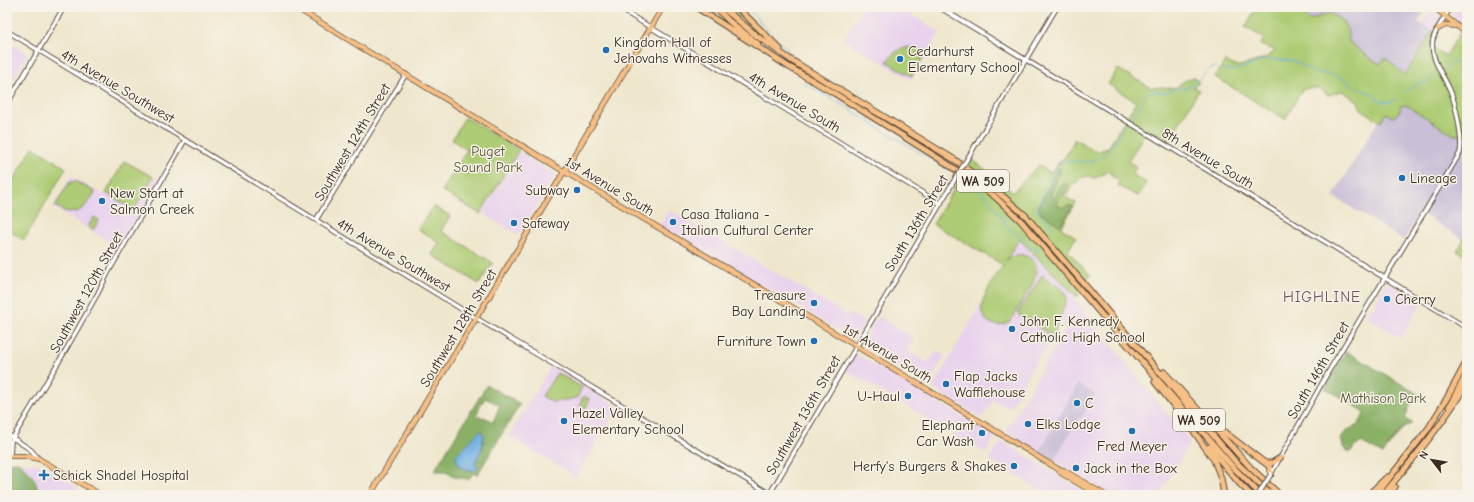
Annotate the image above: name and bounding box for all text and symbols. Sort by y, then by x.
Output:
place label: Kingdom Hall of Jehovahs Witnesses [614,34,732,67]
place label: Cedarhurst Elementary School [908,43,1020,76]
marker: Kingdom Hall of Jehovahs Witnesses [601,45,611,55]
street label: 4th Avenue Southwest [58,46,178,127]
marker: Cedarhurst Elementary School [895,54,905,64]
street label: 4th Avenue South [746,68,844,137]
street label: Southwest 124th Street [311,79,395,204]
street label: 8th Avenue South [1159,124,1257,193]
park label: Puget Sound Park [454,143,523,176]
street label: 1st Avenue South [562,153,657,220]
road number: WA 509 [957,170,1009,192]
place label: Lineage [1410,170,1457,187]
street label: South 136th Street [881,171,953,275]
marker: Lineage [1397,173,1407,183]
place label: Subway [525,182,570,199]
place label: New Start at Salmon Creek [110,185,194,218]
marker: Subway [572,185,582,195]
marker: New Start at Salmon Creek [97,196,107,206]
place label: Casa Italiana - Italian Cultural Center [681,206,813,239]
street label: 4th Avenue Southwest [334,215,454,296]
place label: Safeway [522,215,570,232]
marker: Casa Italiana - Italian Cultural Center [668,217,678,227]
marker: Safeway [509,218,519,228]
street label: Southwest 120th Street [46,228,127,356]
street label: Southwest 128th Street [416,265,501,390]
place label: Treasure Bay Landing [732,287,806,320]
district label: HIGHLINE [1283,288,1361,306]
place label: Cherry [1395,291,1436,308]
marker: Cherry [1382,294,1392,304]
marker: Treasure Bay Landing [809,298,819,308]
place label: John F. Kennedy Catholic High School [1020,313,1145,346]
street label: South 146th Street [1284,318,1354,422]
street label: 1st Avenue South [840,320,935,387]
marker: John F. Kennedy Catholic High School [1007,324,1017,334]
place label: Furniture Town [717,333,806,350]
marker: Furniture Town [809,336,819,346]
street label: Southwest 136th Street [762,352,845,478]
place label: Flap Jacks Wafflehouse [954,368,1025,401]
marker: Flap Jacks Wafflehouse [941,379,951,389]
place label: U-Haul [857,388,900,405]
park label: Mathison Park [1340,390,1426,407]
marker: U-Haul [903,391,913,401]
place label: C [1085,395,1094,412]
marker: C [1072,398,1082,408]
place label: Hazel Valley Elementary School [572,405,684,438]
road number: WA 509 [1173,409,1225,431]
marker: Hazel Valley Elementary School [559,416,569,426]
place label: Elks Lodge [1036,416,1101,433]
place label: Elephant Car Wash [916,417,975,450]
marker: Elks Lodge [1023,419,1033,429]
marker: Fred Meyer [1127,426,1137,436]
marker: Elephant Car Wash [977,428,987,438]
place label: Fred Meyer [1097,438,1167,455]
north arrow [1412,440,1452,480]
text: N [1416,449,1431,462]
place label: Herfy's Burgers & Shakes [853,458,1006,475]
place label: Jack in the Box [1084,460,1177,477]
marker: Herfy's Burgers & Shakes [1009,461,1019,471]
marker: Jack in the Box [1071,463,1081,473]
place label: Schick Shadel Hospital [53,467,189,484]
marker: Schick Shadel Hospital [38,469,50,481]

